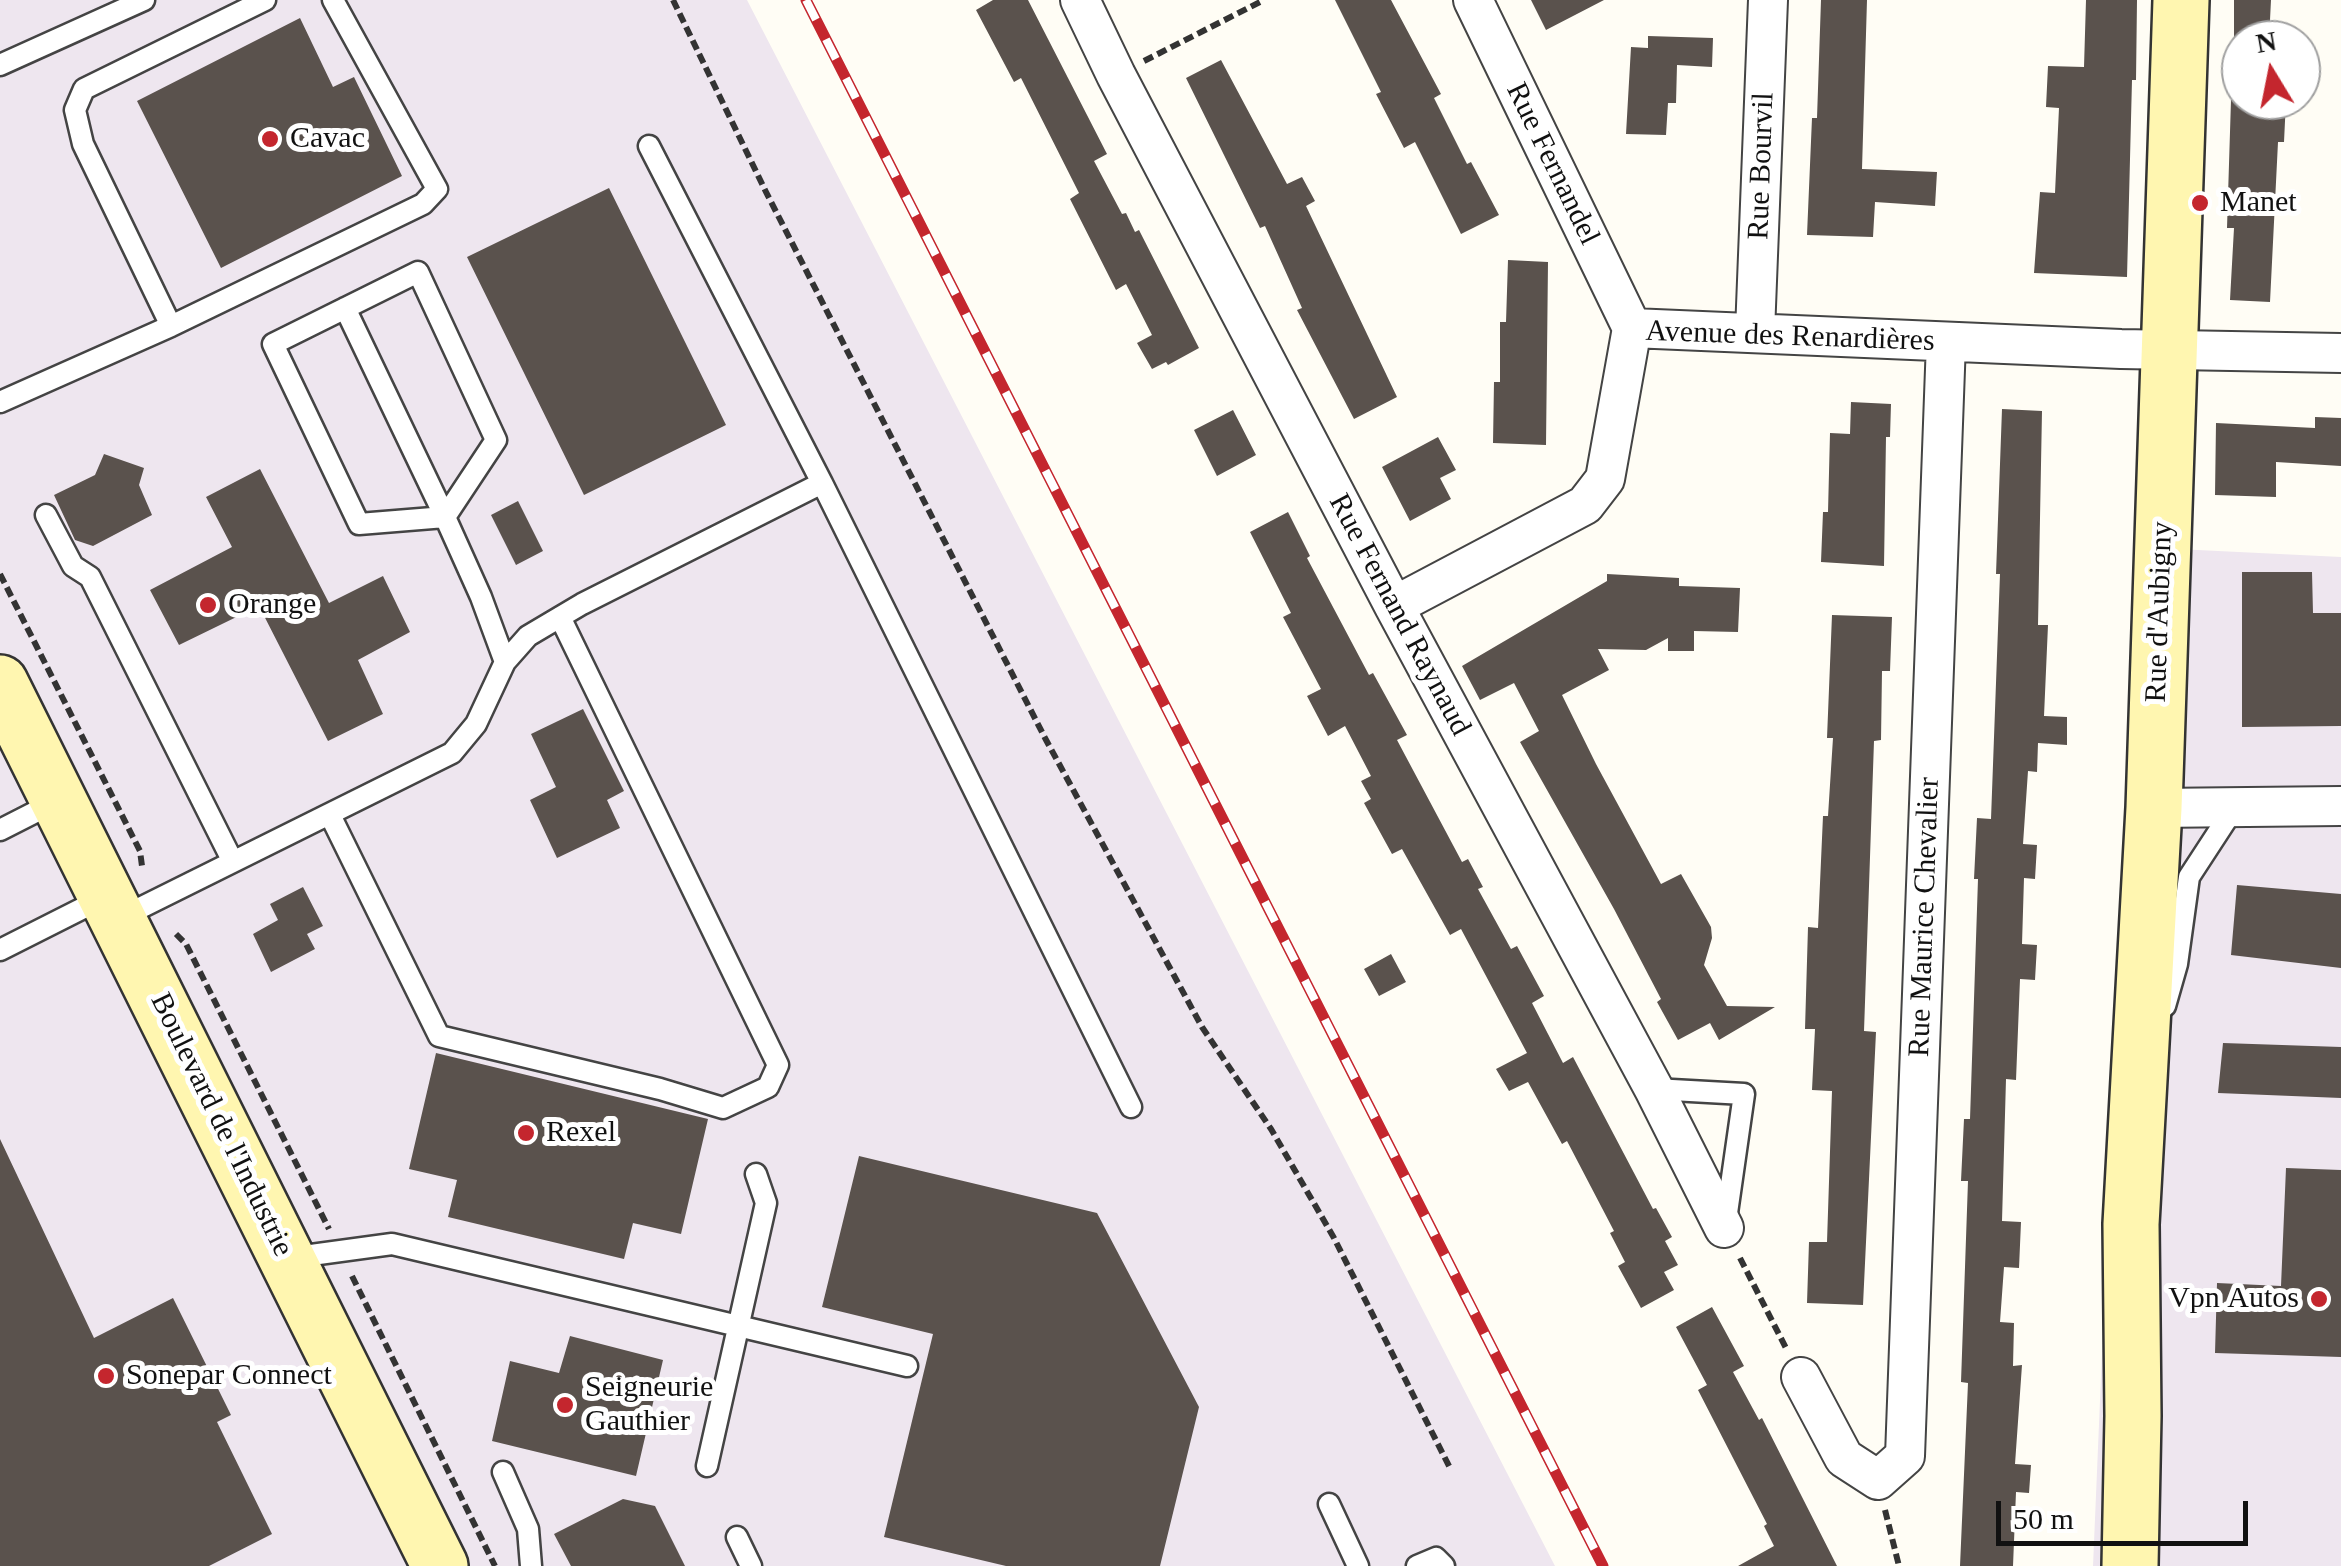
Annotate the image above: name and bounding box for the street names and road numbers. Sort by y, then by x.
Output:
street label: Rue Fernandel [1497,77,1607,251]
street label: Rue Bourvil [1741,92,1783,240]
street label: Avenue des Renardières [1645,314,1935,360]
street label: Rue Fernand Raynaud [1320,488,1478,742]
street label: Rue d'Aubigny [2139,521,2181,703]
street label: Rue Maurice Chevalier [1902,777,1948,1057]
street label: Boulevard de l'Industrie [142,987,300,1263]

